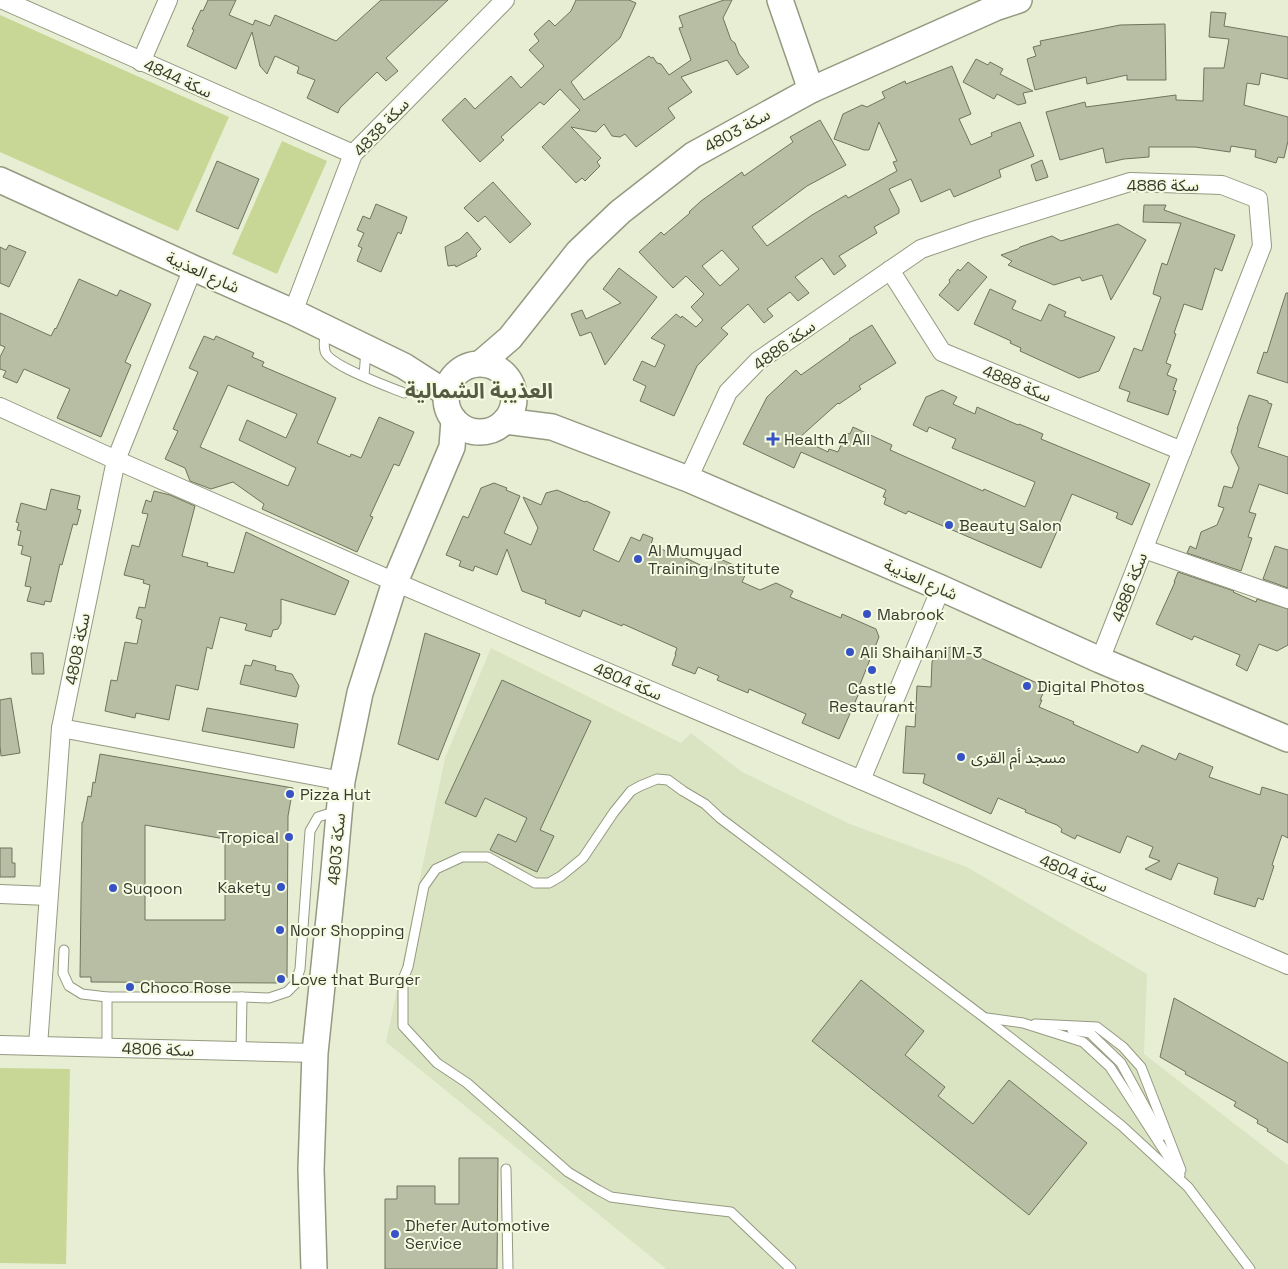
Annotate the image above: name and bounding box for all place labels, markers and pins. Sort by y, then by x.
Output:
place label: Health 4 All [784,429,870,450]
marker: Health 4 All [766,432,780,446]
place label: Beauty Salon [959,515,1062,536]
marker: Beauty Salon [943,519,955,531]
place label: Al Mumyyad Training Institute [648,540,780,579]
marker: Al Mumyyad Training Institute [632,553,644,565]
place label: Mabrook [877,604,945,625]
marker: Mabrook [861,608,873,620]
place label: Ali Shaihani M-3 [860,642,982,663]
marker: Ali Shaihani M-3 [844,646,856,658]
marker: Castle Restaurant [866,664,878,676]
place label: Digital Photos [1037,676,1145,697]
place label: Castle Restaurant [829,678,915,717]
marker: Digital Photos [1021,680,1033,692]
place label: مسجد أم القرى [971,747,1066,770]
marker: مسجد أم القرى [955,751,967,763]
place label: Pizza Hut [300,784,371,805]
marker: Pizza Hut [284,788,296,800]
place label: Tropical [218,827,279,848]
marker: Tropical [283,831,295,843]
place label: Kakety [218,877,271,898]
place label: Suqoon [123,878,183,899]
marker: Kakety [275,881,287,893]
marker: Suqoon [107,882,119,894]
place label: Noor Shopping [290,920,405,941]
marker: Noor Shopping [274,924,286,936]
place label: Love that Burger [291,969,420,990]
marker: Love that Burger [275,973,287,985]
place label: Choco Rose [140,977,231,998]
marker: Choco Rose [124,981,136,993]
place label: Dhefer Automotive Service [405,1215,550,1254]
marker: Dhefer Automotive Service [389,1228,401,1240]

